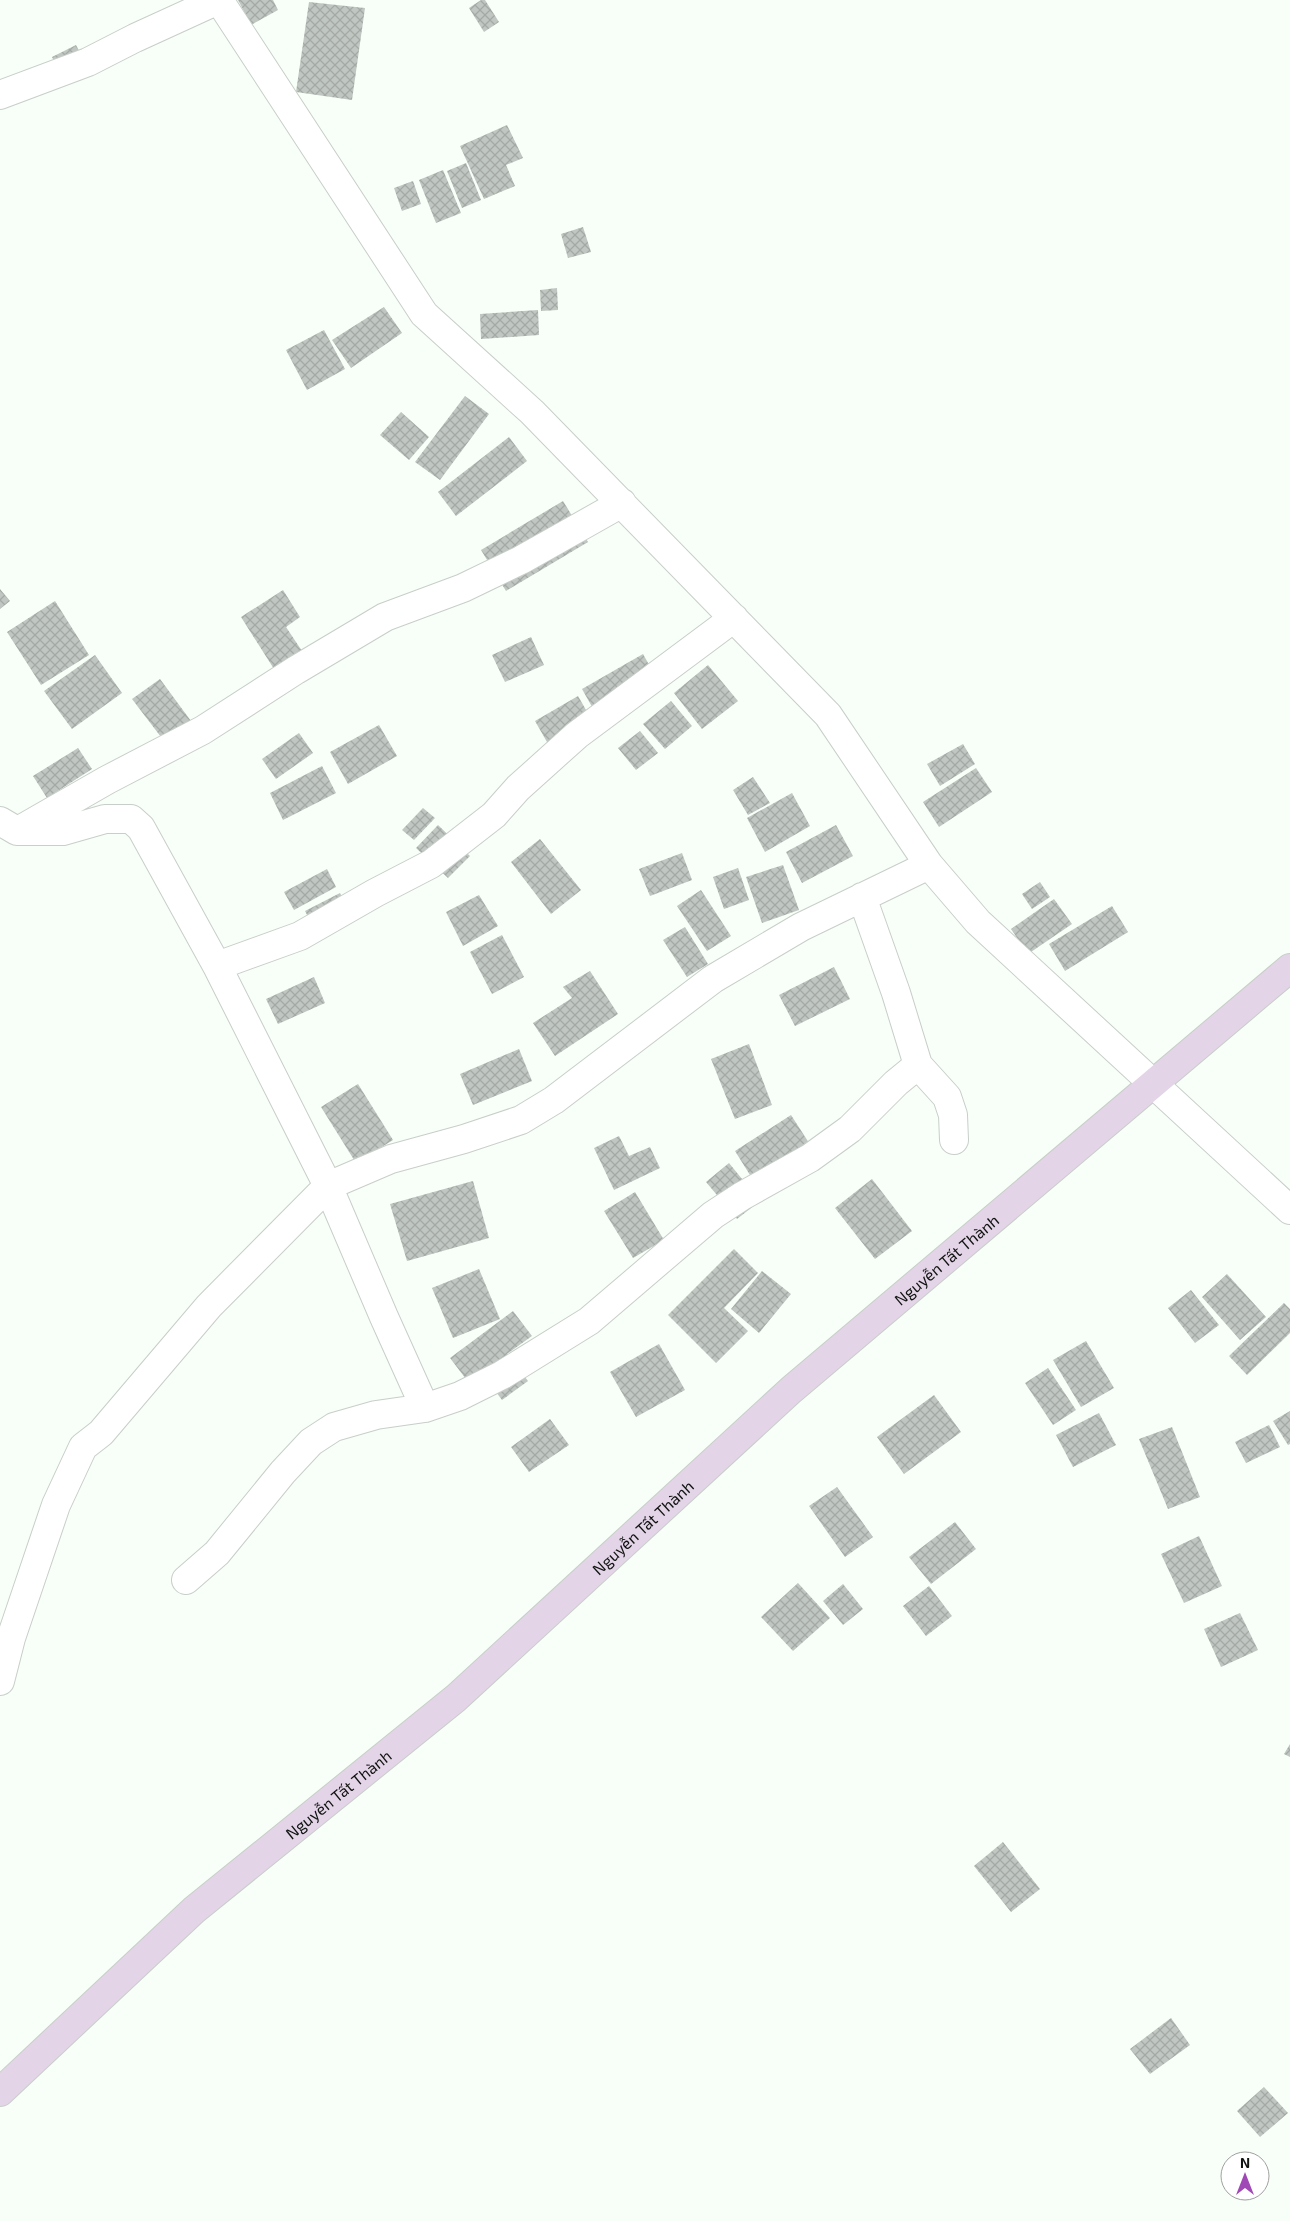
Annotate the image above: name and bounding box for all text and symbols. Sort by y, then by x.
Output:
street label: Nguyễn Tất Thành [890,1210,1002,1308]
street label: Nguyễn Tất Thành [588,1476,697,1578]
street label: Nguyễn Tất Thành [281,1745,395,1842]
north arrow [1220,2151,1270,2201]
text: N [1240,2154,1250,2171]

